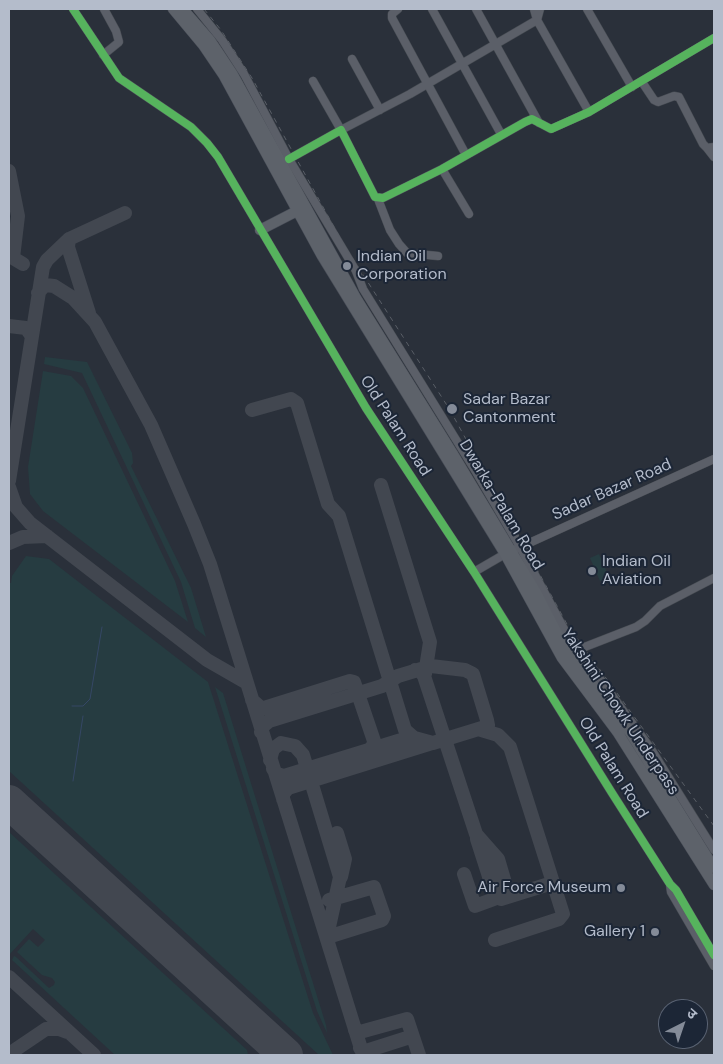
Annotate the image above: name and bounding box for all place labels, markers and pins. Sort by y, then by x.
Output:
place label: Indian Oil Corporation [357,247,447,285]
marker: Indian Oil Corporation [341,260,353,272]
place label: Sadar Bazar Cantonment [463,390,556,428]
marker: Sadar Bazar Cantonment [445,402,459,416]
place label: Indian Oil Aviation [602,552,671,590]
marker: Indian Oil Aviation [586,565,598,577]
place label: Air Force Museum [477,878,611,898]
marker: Air Force Museum [615,882,627,894]
place label: Gallery 1 [584,922,645,942]
marker: Gallery 1 [649,926,661,938]

